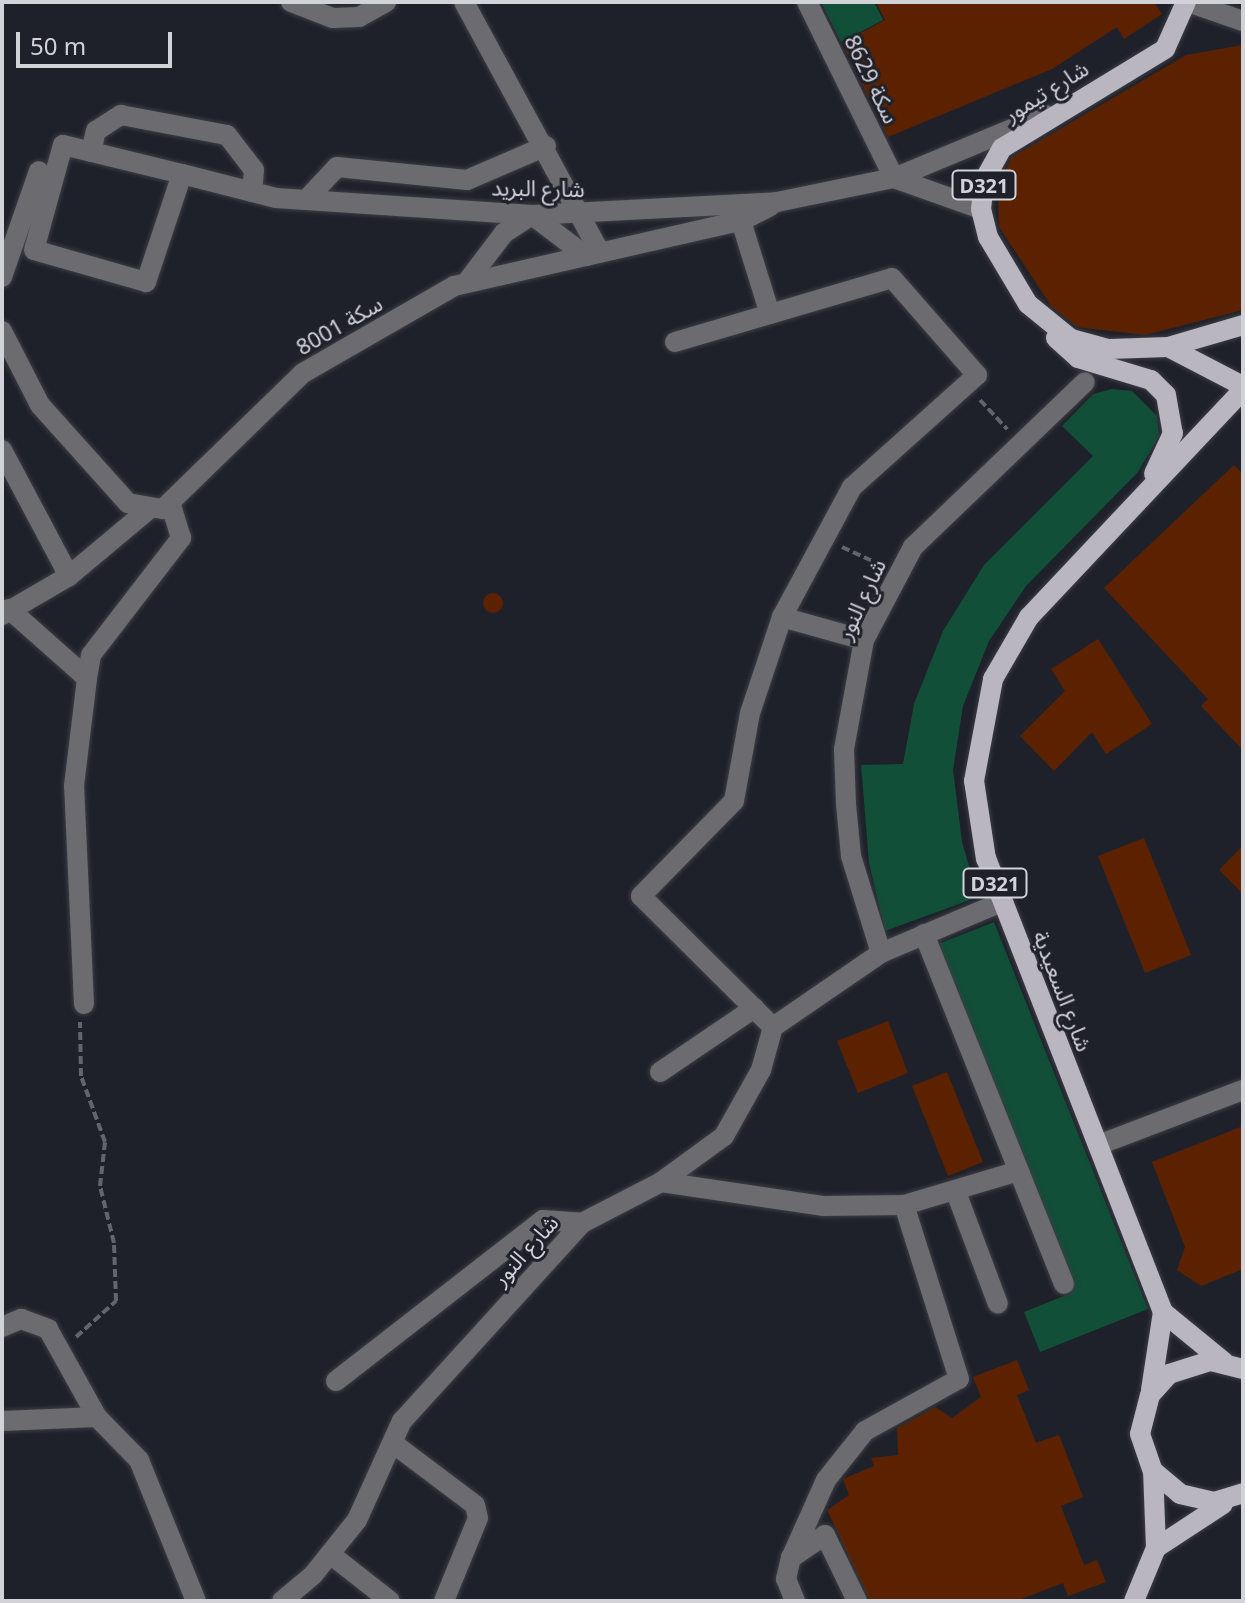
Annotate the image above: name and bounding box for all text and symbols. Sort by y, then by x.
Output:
scale bar [20,16,176,66]
text: 50 m [30,29,86,62]
street label: سكة 8629 [839,30,905,128]
street label: شارع تيمور [999,55,1093,127]
road number: D321 [950,169,1018,201]
street label: شارع البريد [491,174,585,202]
street label: سكة 8001 [291,290,387,360]
street label: شارع النور [831,555,891,643]
road number: D321 [961,867,1029,899]
street label: شارع السعيدية [1028,927,1098,1055]
street label: شارع النور [487,1209,563,1291]

